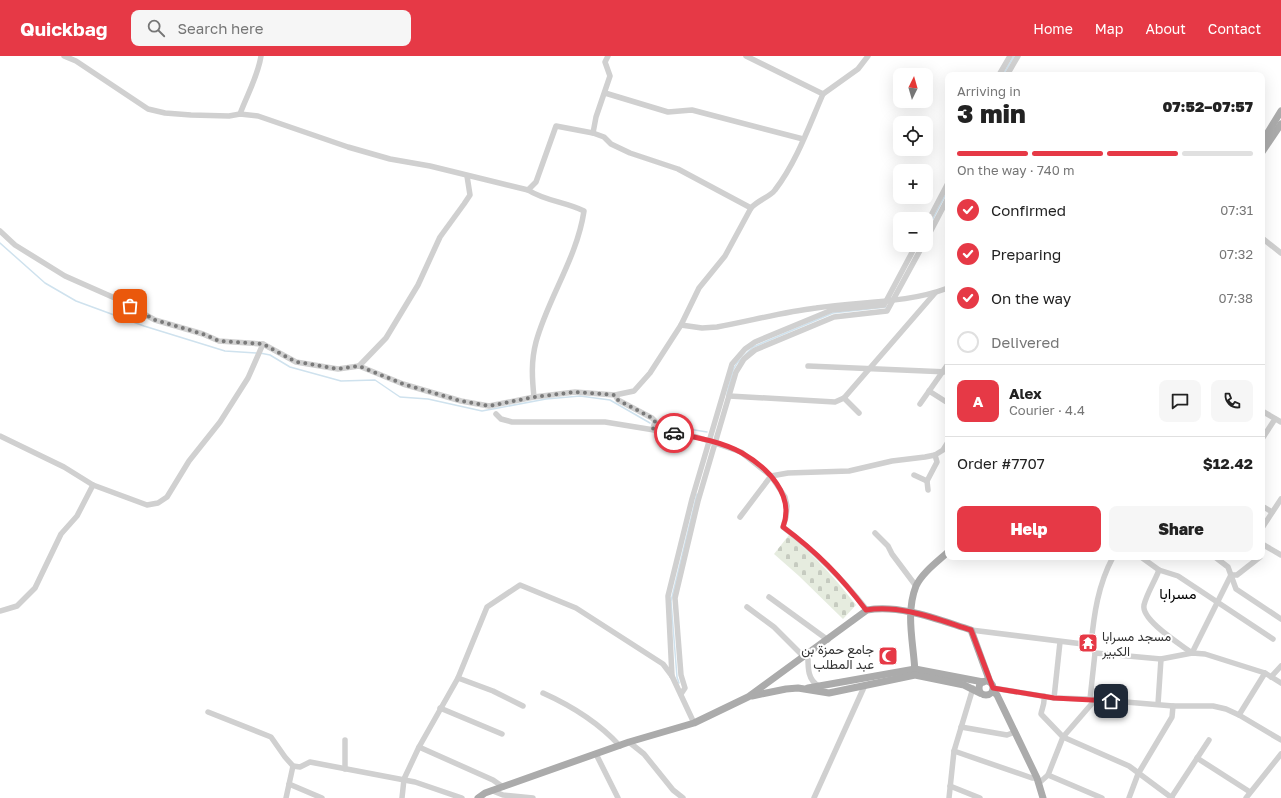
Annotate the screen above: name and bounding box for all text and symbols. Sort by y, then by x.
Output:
search box [131,10,411,46]
text: Quickbag [20,17,107,40]
icon: search [145,17,167,39]
text: Search here [177,19,263,37]
text: Home [1033,20,1073,37]
text: Map [1095,20,1123,37]
text: About [1145,20,1186,37]
text: Contact [1208,20,1261,37]
north arrow [893,68,933,108]
map controls [893,68,933,252]
text: Arriving in [957,83,1021,99]
text: 07:52–07:57 [1162,97,1253,115]
text: 3 min [957,98,1026,129]
button: locate [893,116,933,156]
text: On the way · 740 m [957,162,1075,178]
button: + [893,164,933,204]
icon: check [957,199,979,221]
text: Confirmed [991,201,1066,219]
text: 07:31 [1220,202,1253,218]
button: − [893,212,933,252]
icon: check [957,243,979,265]
text: Preparing [991,245,1061,263]
text: 07:32 [1219,246,1253,262]
icon: check [957,287,979,309]
pin [113,289,147,323]
text: On the way [991,289,1071,307]
text: 07:38 [1219,290,1253,306]
icon: bag [119,295,141,317]
text: Delivered [991,333,1059,351]
button: chat [1159,380,1201,422]
button: phone [1211,380,1253,422]
text: Alex [1009,384,1042,402]
text: A [973,392,983,410]
text: Courier · 4.4 [1009,402,1085,418]
courier [654,413,694,453]
icon: car [663,422,685,444]
text: Order #7707 [957,454,1045,472]
text: $12.42 [1203,454,1253,472]
button: Help [957,506,1101,552]
button: Share [1109,506,1253,552]
district label: مسرابا [1159,584,1197,603]
place label: مسجد مسرابا الكبير [1101,628,1171,660]
temple icon: مسجد مسرابا الكبير [1077,632,1099,654]
place label: جامع حمزة بن عبد المطلب [801,641,874,672]
mosque icon: جامع حمزة بن عبد المطلب [877,645,899,667]
pin [1094,684,1128,718]
icon: home [1100,690,1122,712]

